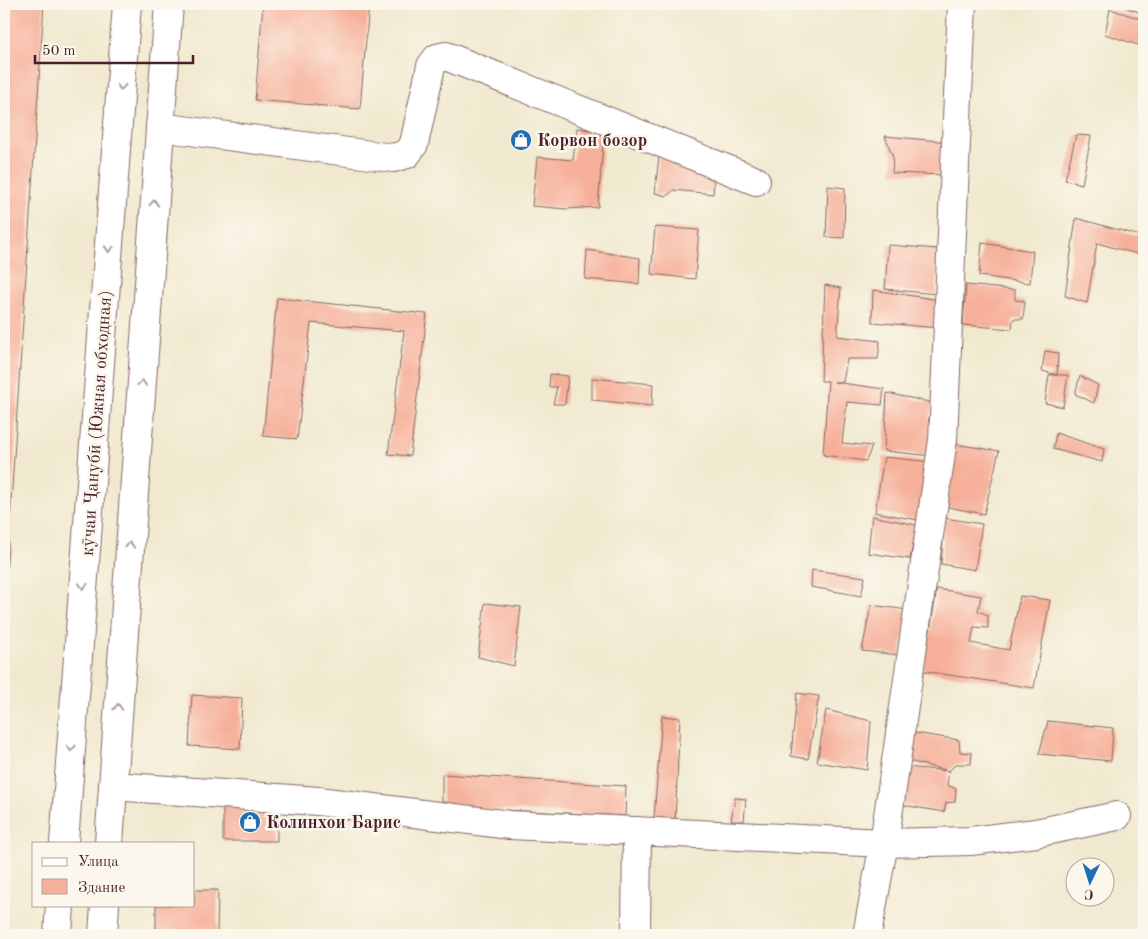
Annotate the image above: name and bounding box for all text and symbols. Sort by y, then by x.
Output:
scale bar [35,32,192,64]
text: 50 m [42,44,76,59]
one-way arrow [115,84,126,92]
shop icon: Корвон бозор [509,128,533,152]
place label: Корвон бозор [537,132,647,150]
one-way arrow [149,199,160,207]
one-way arrow [103,246,114,254]
street label: кӯчаи Ҷанубӣ (Южная обходная) [78,290,115,556]
one-way arrow [136,378,147,386]
one-way arrow [124,540,135,548]
one-way arrow [78,582,89,590]
one-way arrow [113,703,124,711]
one-way arrow [66,744,77,752]
shop icon: Колинхои Барис [238,810,262,834]
place label: Колинхои Барис [266,814,401,832]
legend [32,842,195,906]
text: Улица [78,855,119,870]
north arrow [1066,856,1116,906]
text: Здание [78,881,125,896]
text: С [1084,887,1094,901]

